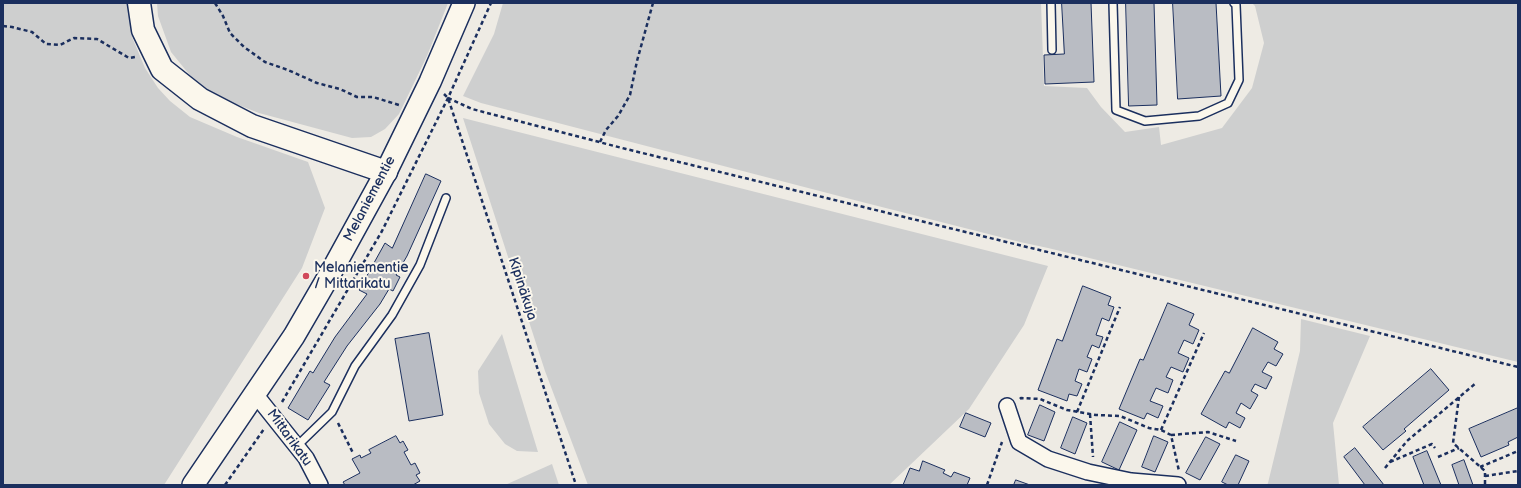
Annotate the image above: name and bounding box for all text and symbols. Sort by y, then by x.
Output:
street label: Melaniementie [340,153,400,245]
street label: Kipinäkuja [504,255,540,323]
place label: Melaniementie / Mittarikatu [314,260,408,292]
marker: Melaniementie / Mittarikatu [301,271,311,281]
street label: Mittarikatu [263,406,315,470]

